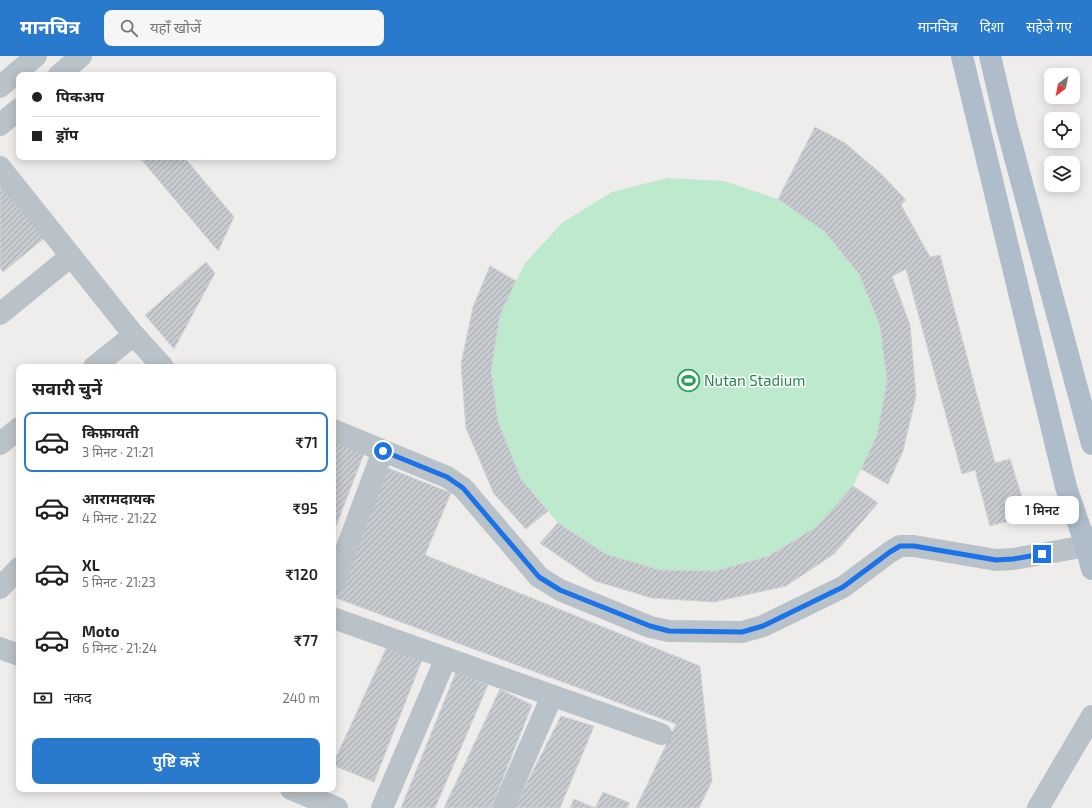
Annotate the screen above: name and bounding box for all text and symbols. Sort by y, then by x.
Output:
search box [104,10,384,46]
text: मानचित्र [20,15,80,38]
icon: search [118,17,140,39]
text: यहाँ खोजें [150,18,201,36]
text: मानचित्र [918,18,958,35]
text: दिशा [980,18,1004,35]
text: सहेजे गए [1026,18,1072,35]
north arrow [1044,68,1080,104]
map controls [1044,68,1080,192]
text: पिकअप [56,87,104,105]
button: locate [1044,112,1080,148]
text: ड्रॉप [56,125,78,143]
button: layers [1044,156,1080,192]
sports icon: Nutan Stadium [676,367,702,393]
place label: Nutan Stadium [704,371,805,389]
text: सवारी चुनें [32,377,102,399]
text: किफ़ायती [82,423,139,441]
icon: car [34,424,70,460]
text: ₹71 [295,433,318,451]
route start [374,442,392,460]
text: 3 मिनट · 21:21 [82,444,154,460]
text: आरामदायक [82,489,155,507]
icon: car [34,490,70,526]
callout: 1 मिनट [1005,496,1079,524]
text: ₹95 [292,499,318,517]
text: 1 मिनट [1025,502,1059,518]
text: 4 मिनट · 21:22 [82,510,157,526]
route end [1033,545,1051,563]
icon: car [34,556,70,592]
text: XL [82,556,100,574]
text: ₹120 [285,565,318,583]
text: 5 मिनट · 21:23 [82,574,156,590]
icon: car [34,622,70,658]
text: Moto [82,622,120,640]
text: ₹77 [294,631,318,649]
text: 6 मिनट · 21:24 [82,640,157,656]
icon: cash [32,687,54,709]
text: नकद [64,688,92,706]
text: 240 m [283,690,320,706]
button: पुष्टि करें [32,738,320,784]

